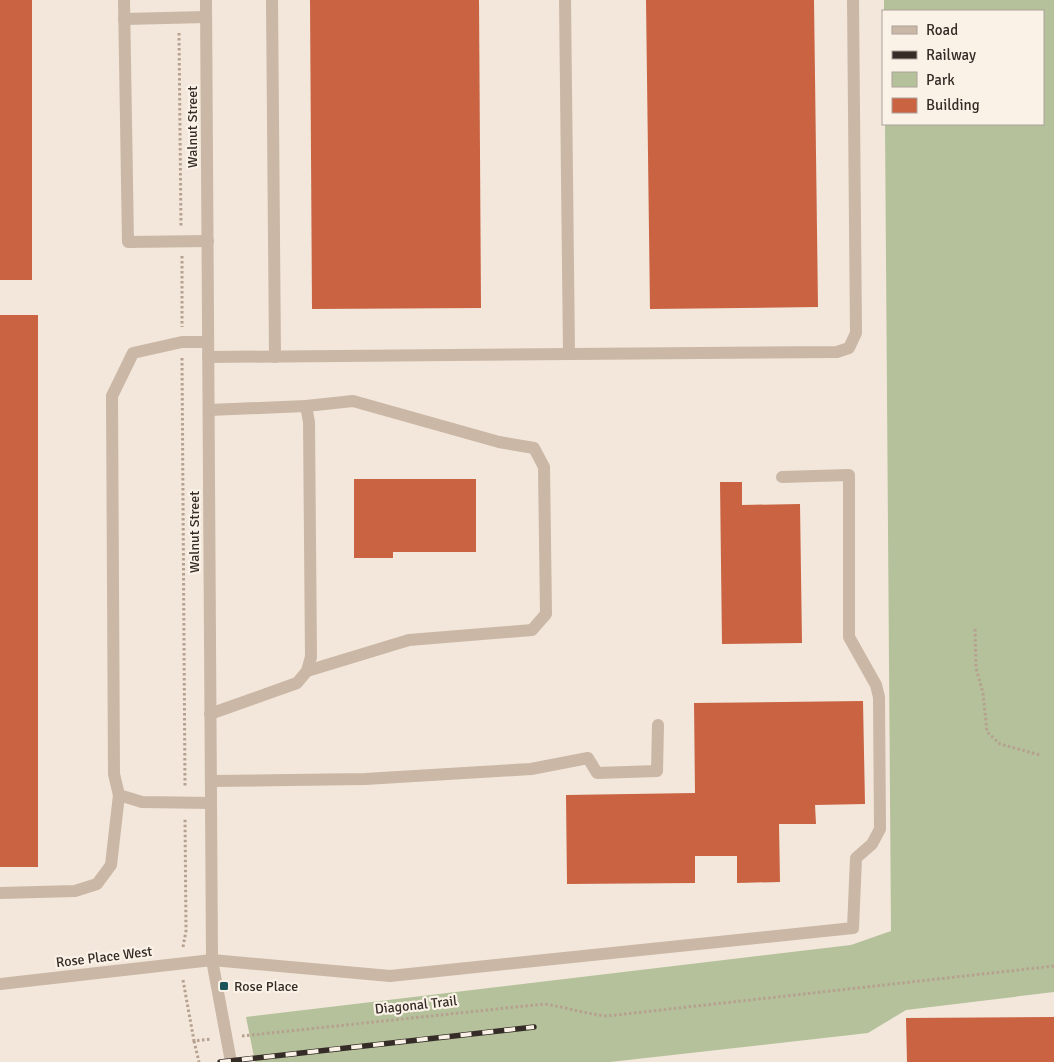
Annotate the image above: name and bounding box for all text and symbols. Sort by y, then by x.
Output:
legend [882,10,1044,125]
text: Road [926,21,958,39]
text: Railway [926,46,976,64]
text: Park [926,71,955,89]
street label: Walnut Street [184,86,201,168]
text: Building [926,96,980,114]
street label: Walnut Street [186,491,203,573]
street label: Rose Place West [55,943,153,971]
place label: Rose Place [234,978,298,995]
marker: Rose Place [218,980,230,992]
street label: Diagonal Trail [374,992,458,1018]

